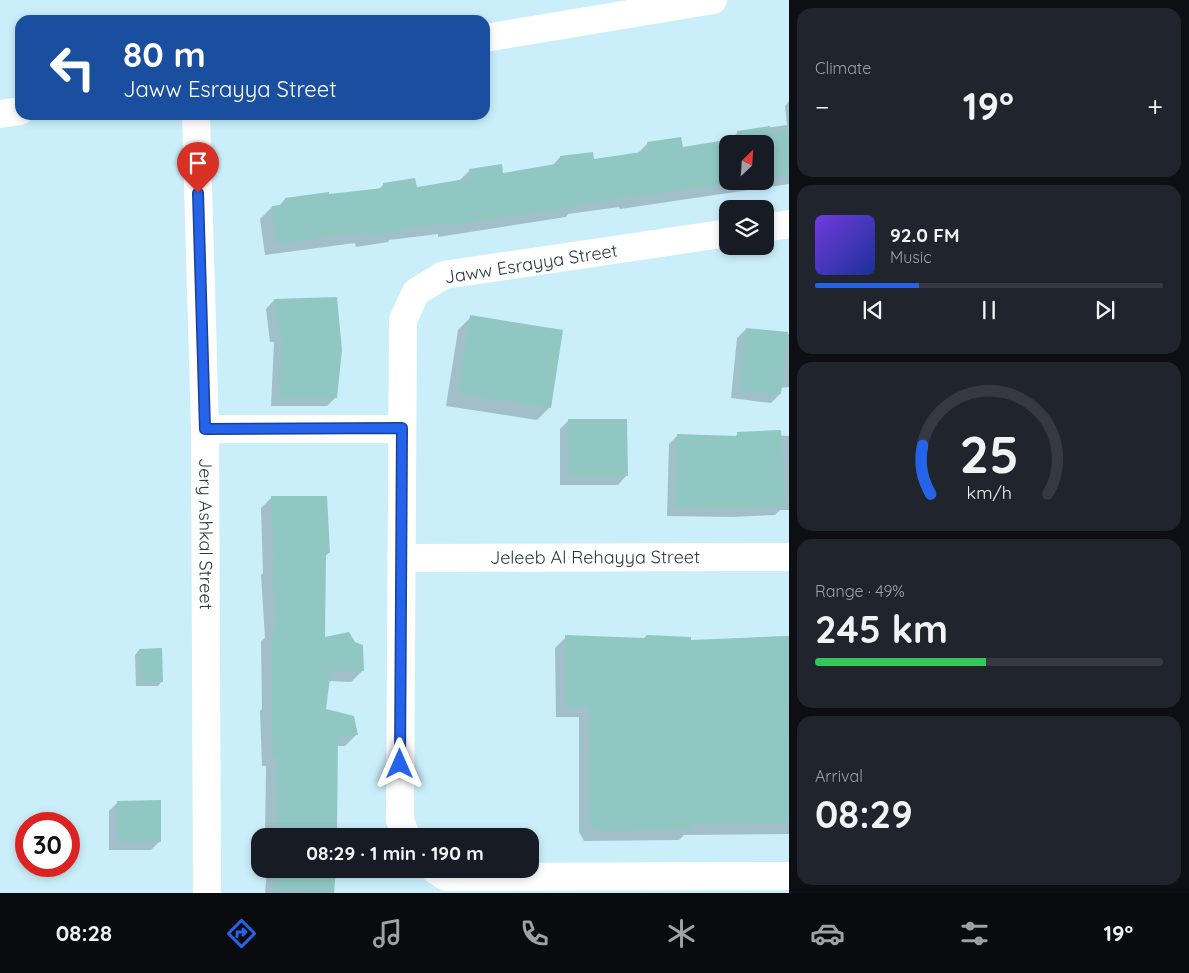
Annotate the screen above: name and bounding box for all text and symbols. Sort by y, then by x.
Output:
text: 80 m [123,32,206,76]
icon: left [40,35,105,100]
text: Climate [815,58,871,78]
text: Jaww Esrayya Street [123,75,337,103]
text: 19° [963,82,1014,130]
text: − [815,89,830,124]
text: + [1147,89,1163,124]
north arrow [719,135,774,190]
map controls [719,135,774,255]
pin [177,142,219,193]
icon: arrive [184,149,212,177]
button: layers [719,200,774,255]
text: 92.0 FM [890,223,960,247]
street label: Jaww Esrayya Street [443,238,619,289]
text: Music [890,247,932,267]
icon: previous [859,296,887,324]
icon: pause [975,296,1003,324]
icon: next [1091,296,1119,324]
text: 25 [959,421,1019,486]
street label: Jery Ashkal Street [194,458,218,610]
text: km/h [966,481,1012,503]
street label: Jeleeb Al Rehayya Street [490,545,700,569]
text: Range · 49% [815,581,905,601]
text: 245 km [815,605,948,653]
position arrow [373,737,425,789]
text: Arrival [815,766,863,786]
text: 08:29 [815,790,913,838]
speed limit sign: 30 [15,812,80,877]
text: 08:29 · 1 min · 190 m [306,841,484,865]
icon: directions [224,916,259,951]
icon: music [370,916,405,951]
icon: phone [517,916,552,951]
icon: climate [664,916,699,951]
icon: car [810,916,845,951]
icon: filters [957,916,992,951]
text: 08:28 [56,919,112,947]
text: 19° [1103,919,1133,947]

